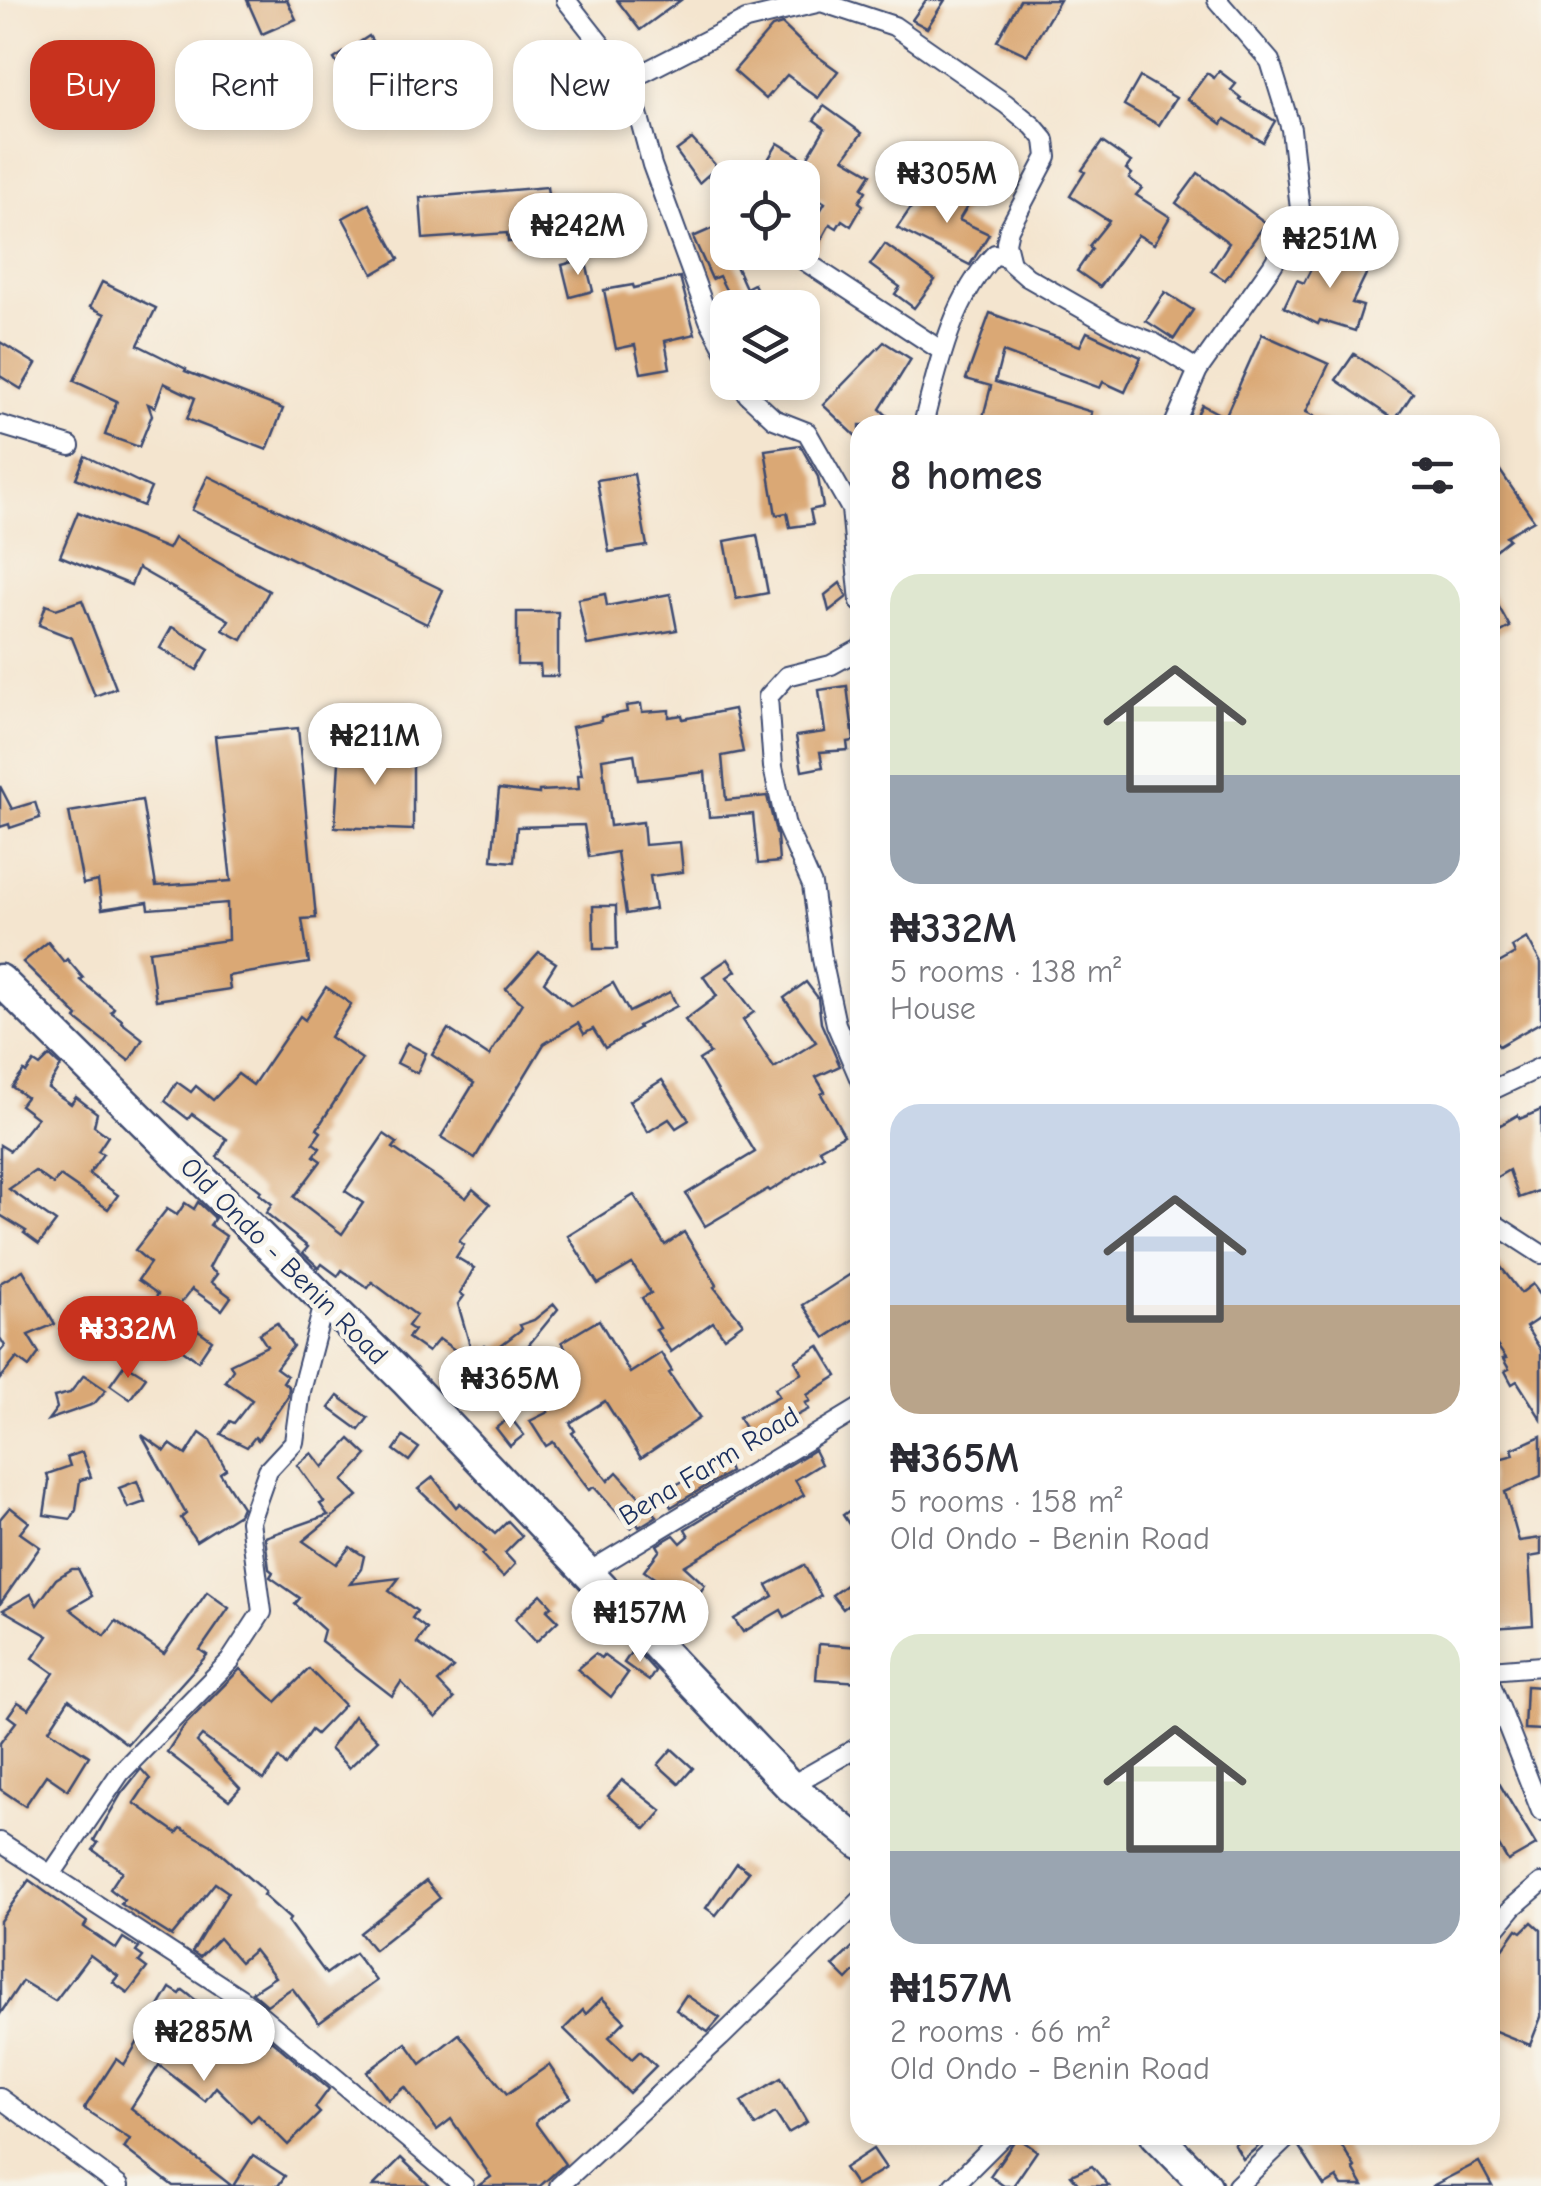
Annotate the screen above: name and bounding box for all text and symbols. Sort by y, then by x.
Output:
chip: Buy [30,40,155,130]
chip: Rent [175,40,313,130]
chip: Filters [333,40,493,130]
chip: New [513,40,645,130]
pin: ₦305M [877,141,1017,226]
text: ₦305M [897,155,997,192]
map controls [710,160,820,400]
button: locate [710,160,820,270]
pin: ₦242M [508,193,648,278]
pin: ₦251M [1260,206,1400,291]
text: ₦242M [531,207,625,244]
text: ₦251M [1283,220,1377,257]
button: layers [710,290,820,400]
icon: filters [1405,448,1460,503]
text: 8 homes [890,451,1042,500]
icon: home [1085,639,1265,819]
pin: ₦211M [305,703,445,788]
text: ₦211M [330,717,420,754]
text: ₦332M [890,904,1017,953]
text: 5 rooms · 138 m² [890,953,1121,990]
text: House [890,990,976,1027]
street label: Old Ondo - Benin Road [174,1151,394,1371]
icon: home [1085,1169,1265,1349]
pin: ₦332M [58,1296,198,1381]
text: ₦332M [80,1310,176,1347]
pin: ₦365M [440,1346,580,1431]
text: ₦365M [461,1360,559,1397]
street label: Bena Farm Road [613,1400,805,1532]
text: ₦365M [890,1434,1019,1483]
text: 5 rooms · 158 m² [890,1483,1122,1520]
text: Old Ondo - Benin Road [890,1520,1210,1557]
pin: ₦157M [570,1580,710,1665]
text: ₦157M [594,1594,686,1631]
icon: home [1085,1699,1265,1879]
text: ₦157M [890,1964,1012,2013]
pin: ₦285M [134,1999,274,2084]
text: ₦285M [155,2013,253,2050]
text: 2 rooms · 66 m² [890,2013,1110,2050]
text: Old Ondo - Benin Road [890,2050,1210,2087]

